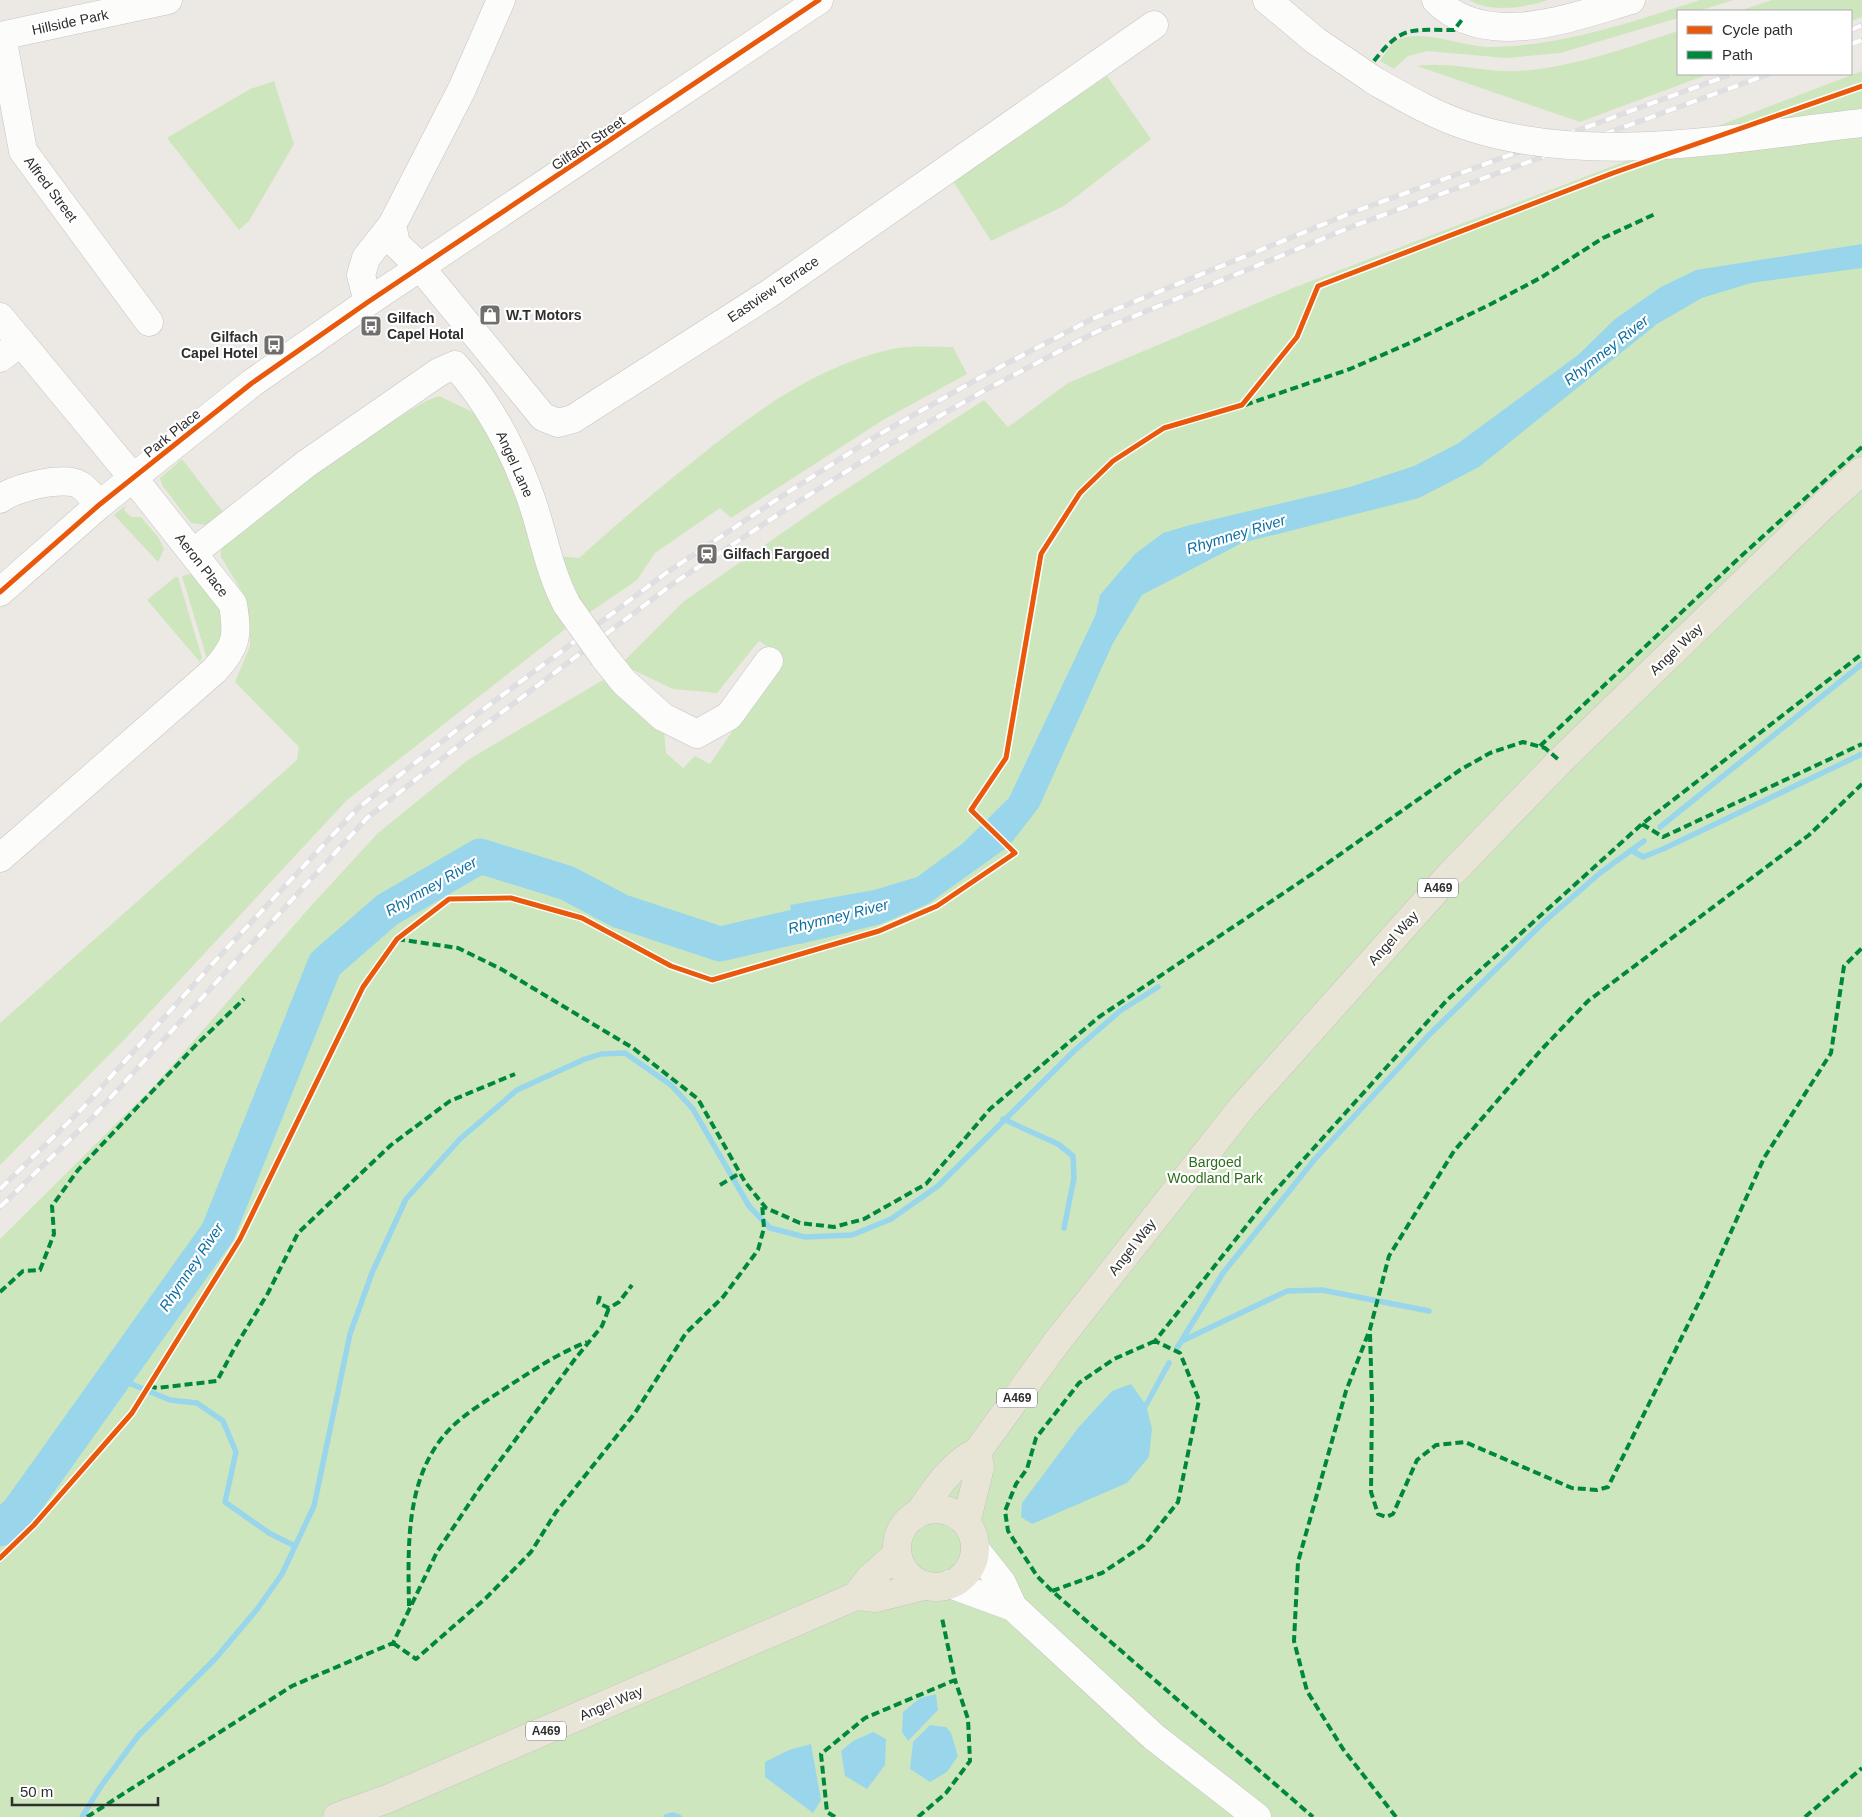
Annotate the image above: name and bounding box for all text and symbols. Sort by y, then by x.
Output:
street label: Hillside Park [30,6,111,38]
legend [1677,10,1852,75]
text: Cycle path [1722,21,1793,38]
text: Path [1722,46,1753,63]
street label: Gilfach Street [548,113,628,173]
street label: Alfred Street [21,153,81,225]
street label: Eastview Terrace [724,253,822,325]
shop icon: W.T Motors [478,303,502,327]
place label: W.T Motors [506,307,582,323]
place label: Gilfach Capel Hotal [387,310,464,342]
water label: Rhymney River [1560,311,1652,388]
bus stop icon: Gilfach Capel Hotal [359,314,383,338]
place label: Gilfach Capel Hotel [181,329,258,361]
bus stop icon: Gilfach Capel Hotel [262,333,286,357]
street label: Park Place [141,405,204,461]
street label: Angel Lane [493,428,537,500]
water label: Rhymney River [1184,511,1288,557]
street label: Aeron Place [172,530,232,600]
station icon: Gilfach Fargoed [695,542,719,566]
place label: Gilfach Fargoed [723,546,830,562]
street label: Angel Way [1646,620,1706,678]
water label: Rhymney River [382,853,481,919]
road number: A469 [1418,878,1458,898]
water label: Rhymney River [786,895,891,937]
street label: Angel Way [1365,908,1421,968]
park label: Bargoed Woodland Park [1167,1154,1264,1186]
street label: Angel Way [1105,1216,1159,1278]
water label: Rhymney River [155,1219,227,1314]
road number: A469 [997,1389,1037,1408]
street label: Angel Way [577,1683,645,1723]
road number: A469 [526,1722,566,1740]
scale bar [12,1774,159,1806]
text: 50 m [20,1783,53,1800]

